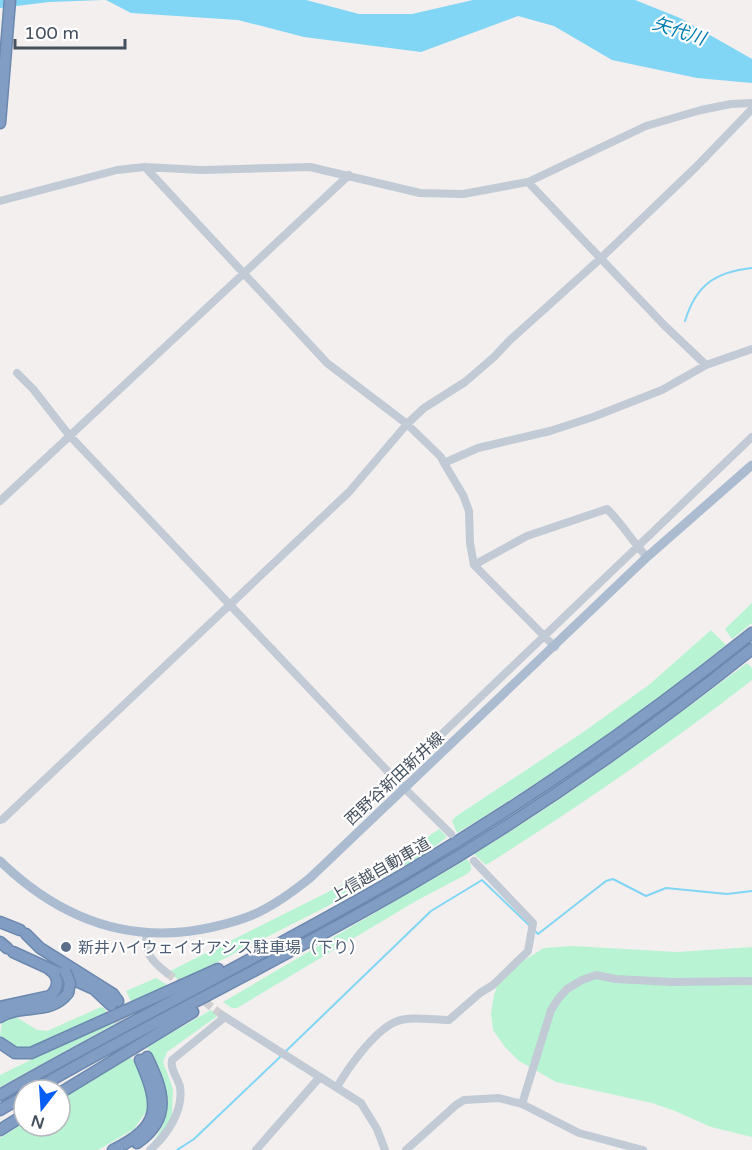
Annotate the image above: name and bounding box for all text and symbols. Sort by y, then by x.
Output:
scale bar [15,12,124,50]
water label: 矢代川 [650,12,710,50]
text: 100 m [24,22,79,44]
street label: 西野谷新田新井線 [341,728,448,830]
street label: 上信越自動車道 [327,833,434,907]
place label: 新井ハイウェイオアシス駐車場（下り） [78,938,365,958]
marker: 新井ハイウェイオアシス駐車場（下り） [59,940,73,954]
north arrow [12,1078,72,1138]
text: N [29,1110,47,1133]

